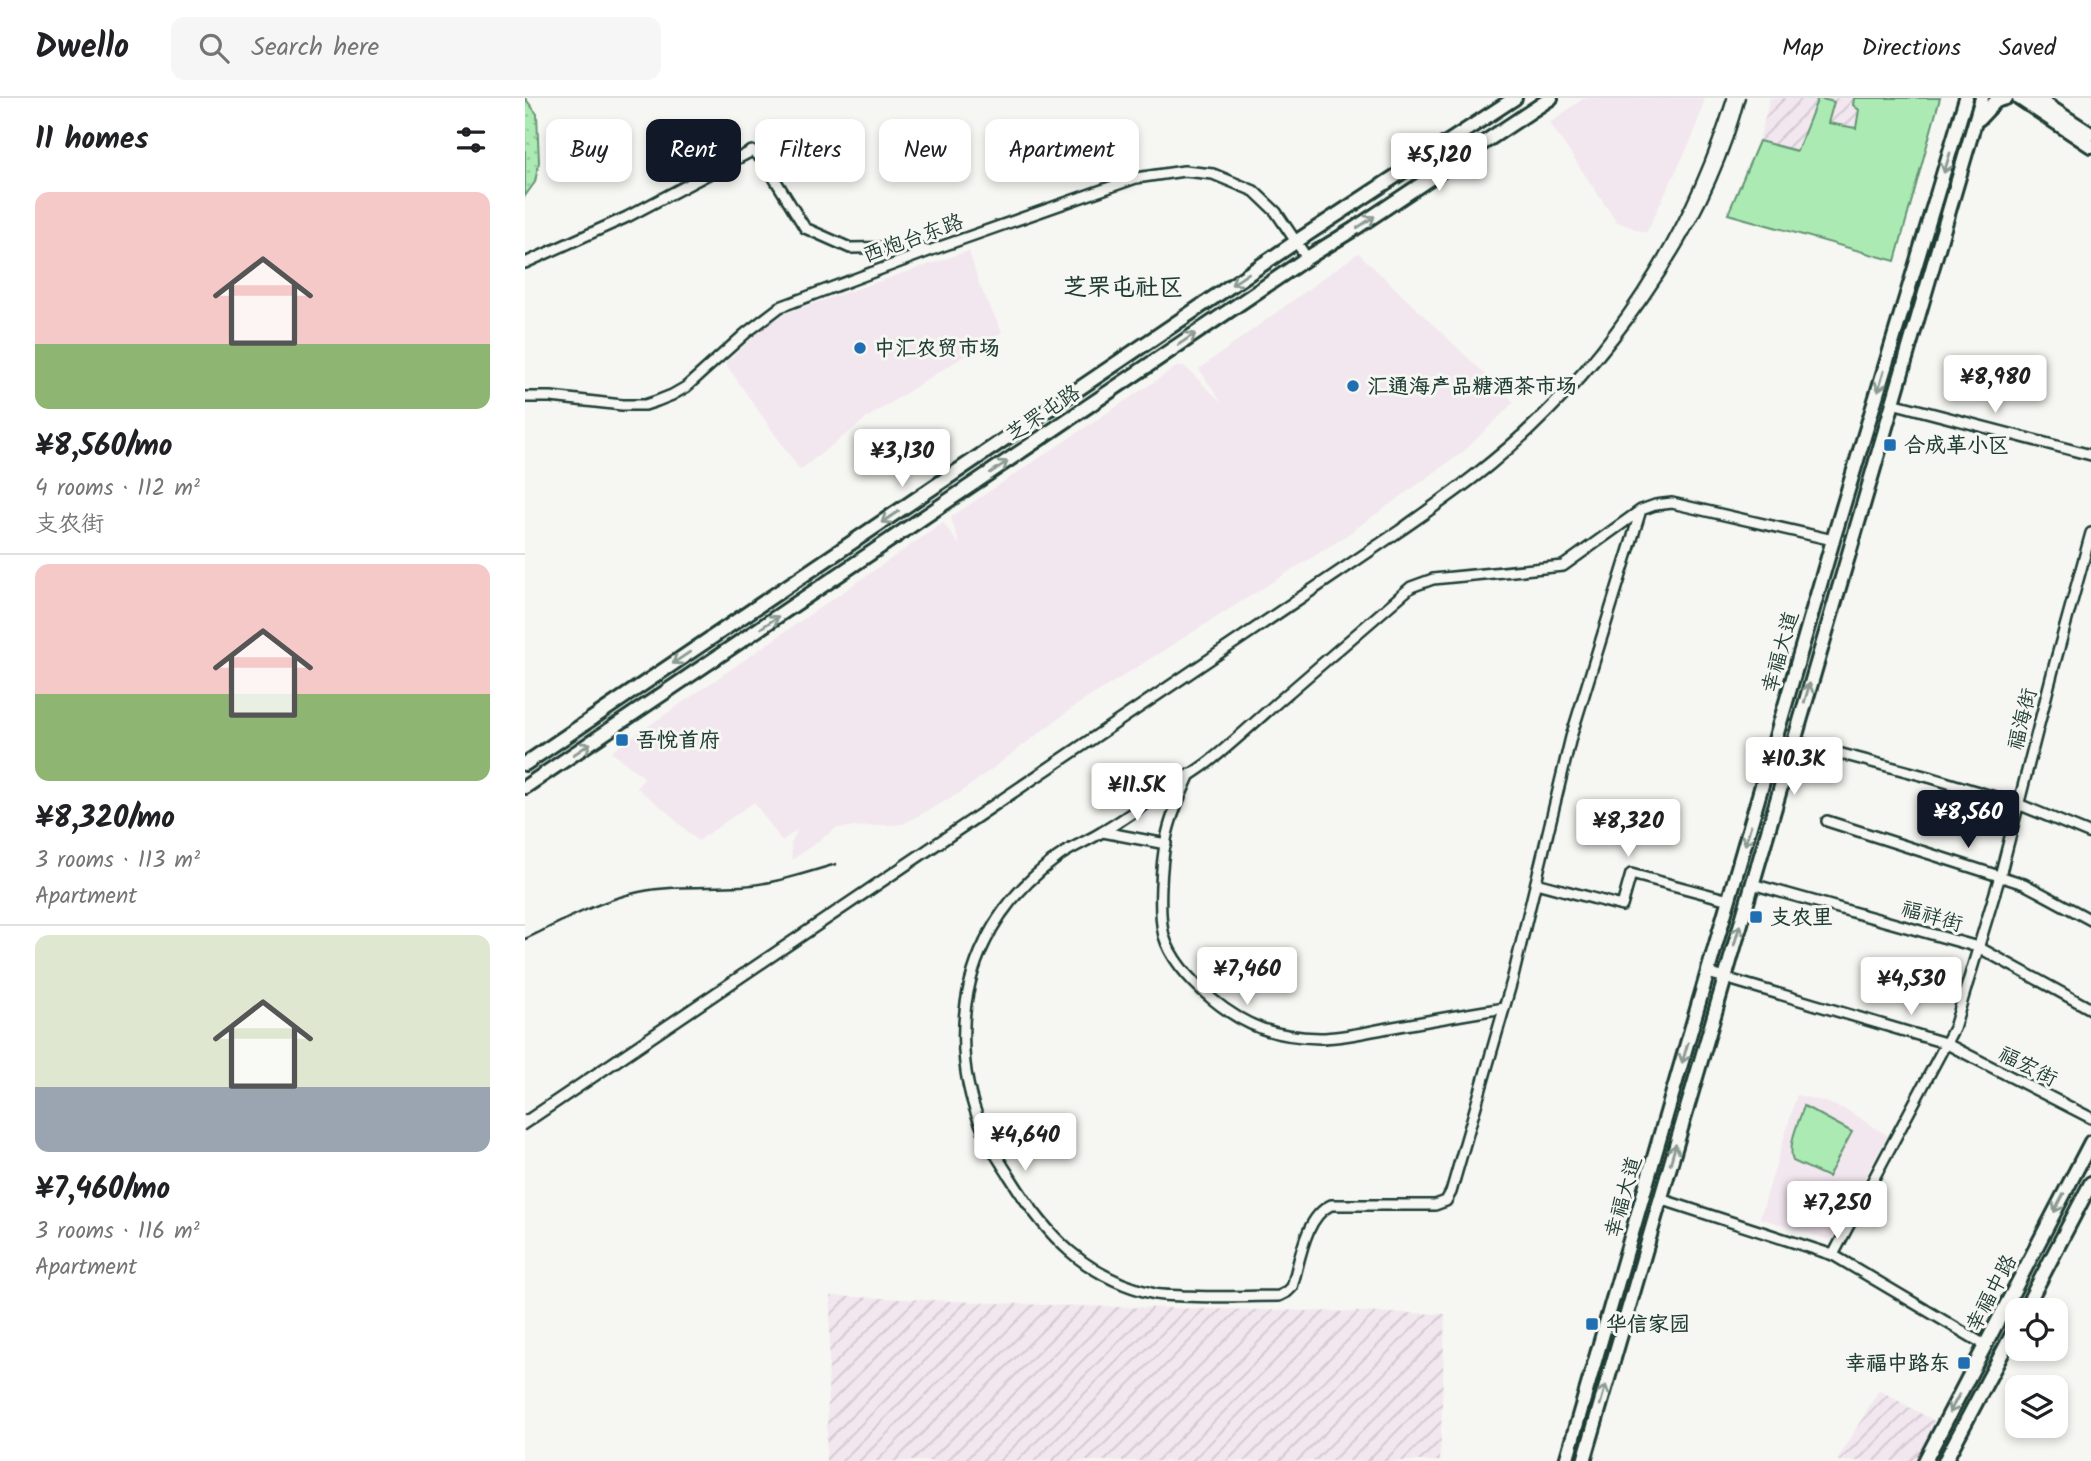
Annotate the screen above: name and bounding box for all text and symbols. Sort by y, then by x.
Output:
search box [171,17,661,80]
text: Dwello [35,22,129,75]
text: Search here [251,27,379,69]
icon: search [195,29,233,67]
text: Map [1782,29,1824,68]
text: Directions [1862,29,1961,68]
text: Saved [1999,29,2056,68]
text: 11 homes [35,116,148,164]
chip: Buy [546,119,632,182]
chip: Rent [646,119,741,182]
chip: Filters [755,119,865,182]
chip: New [879,119,971,182]
chip: Apartment [985,119,1139,182]
icon: filters [452,121,490,159]
pin: ¥5,120 [1382,134,1496,193]
text: ¥5,120 [1407,138,1471,174]
one-way arrow [1939,152,1952,174]
street label: 西炮台东路 [859,206,968,273]
one-way arrow [1356,215,1375,229]
icon: home [200,238,326,364]
district label: 芝罘屯社区 [1063,269,1183,308]
one-way arrow [1231,272,1250,287]
one-way arrow [1177,332,1196,346]
place label: 中汇农贸市场 [874,333,1000,366]
marker: 中汇农贸市场 [852,340,868,356]
pin: ¥8,980 [1938,356,2052,415]
text: ¥8,980 [1960,360,2030,396]
one-way arrow [1874,370,1887,392]
place label: 汇通海产品糖酒茶市场 [1367,371,1577,404]
street label: 芝罘屯路 [1000,377,1088,451]
marker: 汇通海产品糖酒茶市场 [1345,378,1361,394]
text: ¥8,560/mo [35,423,173,471]
pin: ¥3,130 [845,430,959,489]
place label: 合成革小区 [1904,430,2009,463]
text: ¥3,130 [870,434,934,470]
marker: 合成革小区 [1882,437,1898,453]
one-way arrow [989,459,1008,474]
text: 4 rooms · 112 m² [35,471,200,507]
text: 支农街 [35,507,104,543]
one-way arrow [880,510,900,524]
street label: 幸福大道 [1754,607,1809,697]
icon: home [200,610,326,736]
one-way arrow [760,614,779,629]
one-way arrow [672,651,691,665]
one-way arrow [1801,682,1814,705]
street label: 福海街 [2000,685,2047,754]
place label: 吾悦首府 [636,725,720,758]
marker: 吾悦首府 [614,732,630,748]
pin: ¥10.3K [1737,738,1851,797]
one-way arrow [571,742,591,756]
text: ¥10.3K [1762,742,1826,778]
pin: ¥11.5K [1080,764,1194,823]
text: ¥11.5K [1108,768,1166,804]
pin: ¥8,560 [1911,790,2025,850]
text: ¥8,320/mo [35,795,175,843]
text: ¥8,560 [1933,795,2003,831]
pin: ¥8,320 [1571,800,1685,859]
text: ¥8,320 [1592,804,1664,840]
one-way arrow [1740,823,1753,845]
text: 3 rooms · 113 m² [35,843,200,879]
text: Apartment [35,879,137,915]
street label: 福祥街 [1897,893,1966,942]
place label: 支农里 [1770,902,1833,935]
marker: 支农里 [1748,909,1764,925]
one-way arrow [1731,924,1744,946]
pin: ¥7,460 [1190,948,1304,1007]
text: ¥7,460 [1213,952,1281,988]
pin: ¥4,530 [1854,958,1968,1017]
text: ¥4,530 [1877,962,1945,998]
icon: home [200,981,326,1107]
street label: 福宏街 [1992,1038,2063,1096]
one-way arrow [1677,1042,1690,1064]
pin: ¥4,640 [968,1114,1082,1173]
text: ¥4,640 [990,1118,1060,1154]
one-way arrow [1668,1143,1681,1165]
street label: 幸福大道 [1597,1152,1652,1242]
text: ¥7,460/mo [35,1166,170,1214]
pin: ¥7,250 [1780,1182,1894,1241]
text: ¥7,250 [1803,1186,1871,1222]
one-way arrow [2052,1192,2066,1213]
text: 3 rooms · 116 m² [35,1214,200,1250]
street label: 幸福中路 [1958,1249,2027,1339]
text: Apartment [35,1250,137,1286]
map controls [2005,1298,2068,1438]
button: locate [2005,1298,2068,1361]
place label: 华信家园 [1606,1309,1690,1342]
marker: 华信家园 [1584,1316,1600,1332]
place label: 幸福中路东 [1845,1348,1950,1381]
marker: 幸福中路东 [1956,1355,1972,1371]
button: layers [2005,1375,2068,1438]
one-way arrow [1597,1385,1610,1407]
one-way arrow [1947,1394,1961,1414]

